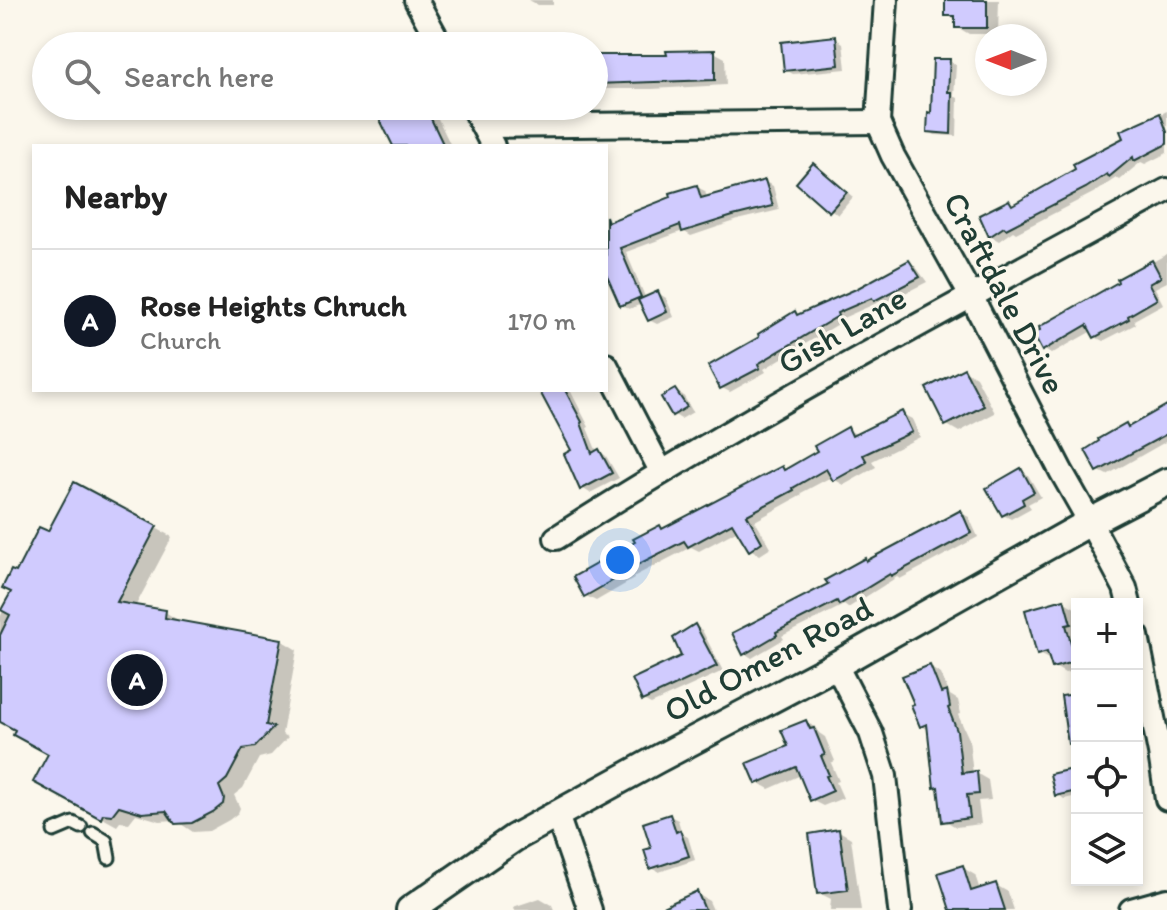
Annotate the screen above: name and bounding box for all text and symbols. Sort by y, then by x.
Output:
north arrow [975,24,1047,96]
search box [32,32,608,120]
icon: search [60,54,104,98]
text: Search here [124,58,274,95]
text: Nearby [64,176,167,217]
street label: Craftdale Drive [935,185,1075,401]
street label: Gish Lane [770,277,914,383]
text: Rose Heights Chruch [140,287,407,324]
text: A [82,305,98,337]
text: 170 m [507,305,576,337]
text: Church [140,324,221,356]
your location [600,540,640,580]
street label: Old Omen Road [657,587,879,731]
map controls [1071,598,1143,886]
button: + [1071,598,1143,670]
pin: A [111,650,163,710]
button: − [1071,670,1143,742]
button: locate [1071,742,1143,814]
button: layers [1071,814,1143,886]

